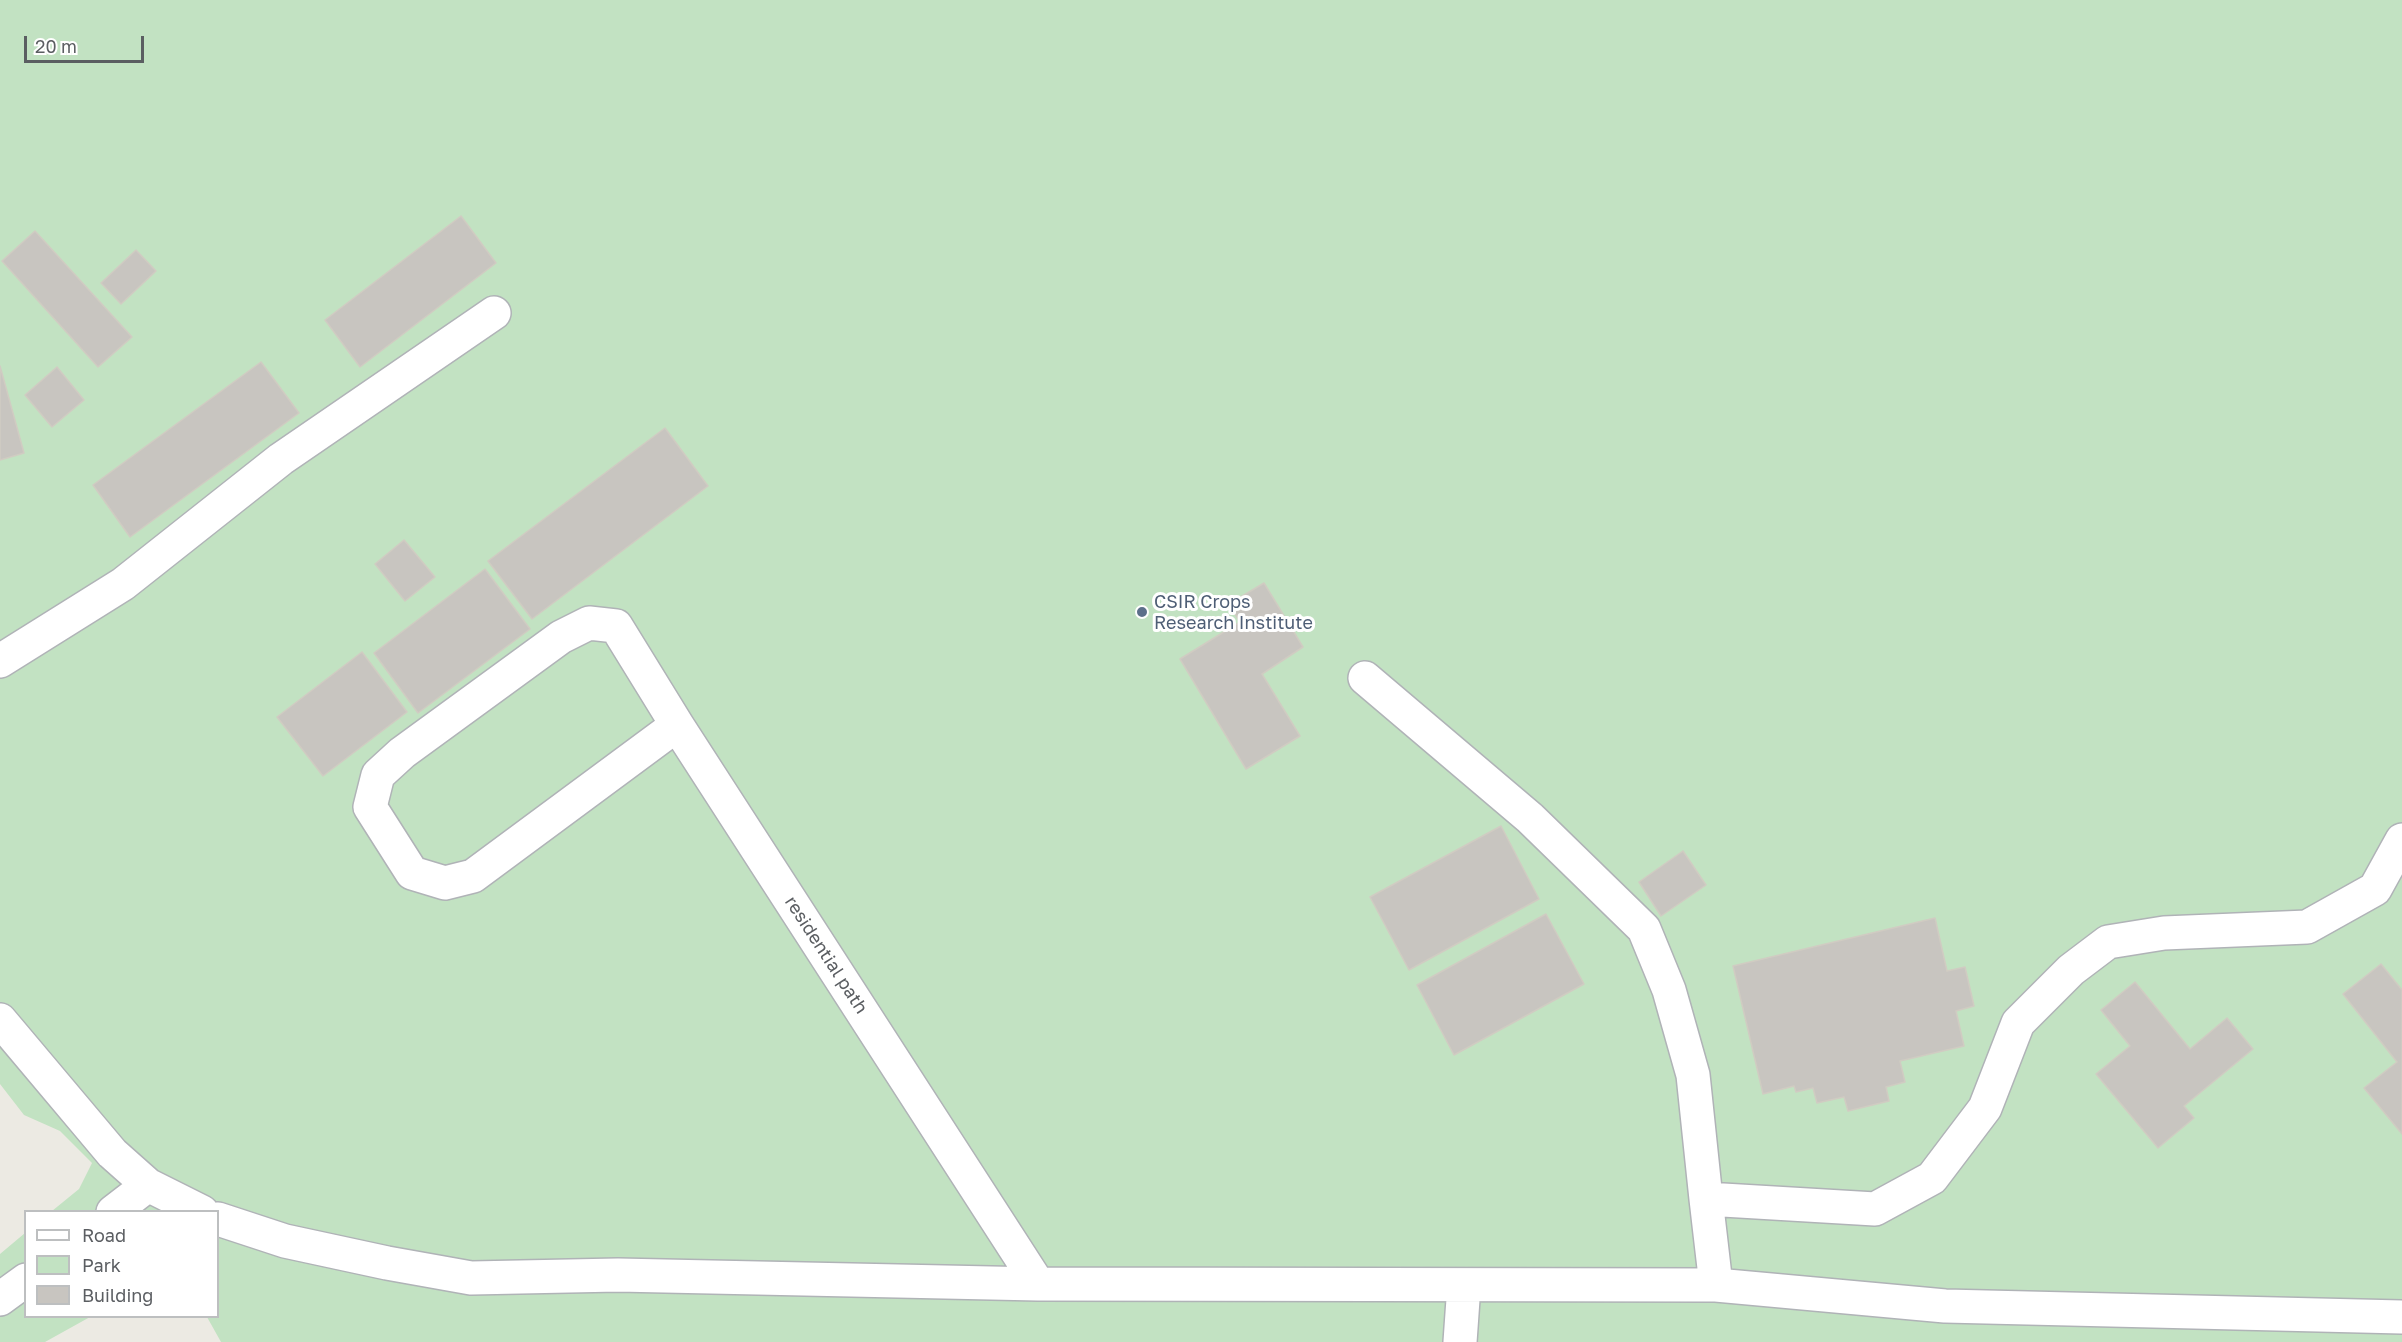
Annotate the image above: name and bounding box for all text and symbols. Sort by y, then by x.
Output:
scale bar [27,24,147,62]
text: 20 m [35,35,77,57]
place label: CSIR Crops Research Institute [1154,591,1313,634]
marker: CSIR Crops Research Institute [1135,605,1149,619]
street label: residential path [780,892,872,1018]
legend [24,1210,219,1318]
text: Road [82,1224,126,1246]
text: Park [82,1254,121,1276]
text: Building [82,1284,153,1306]

